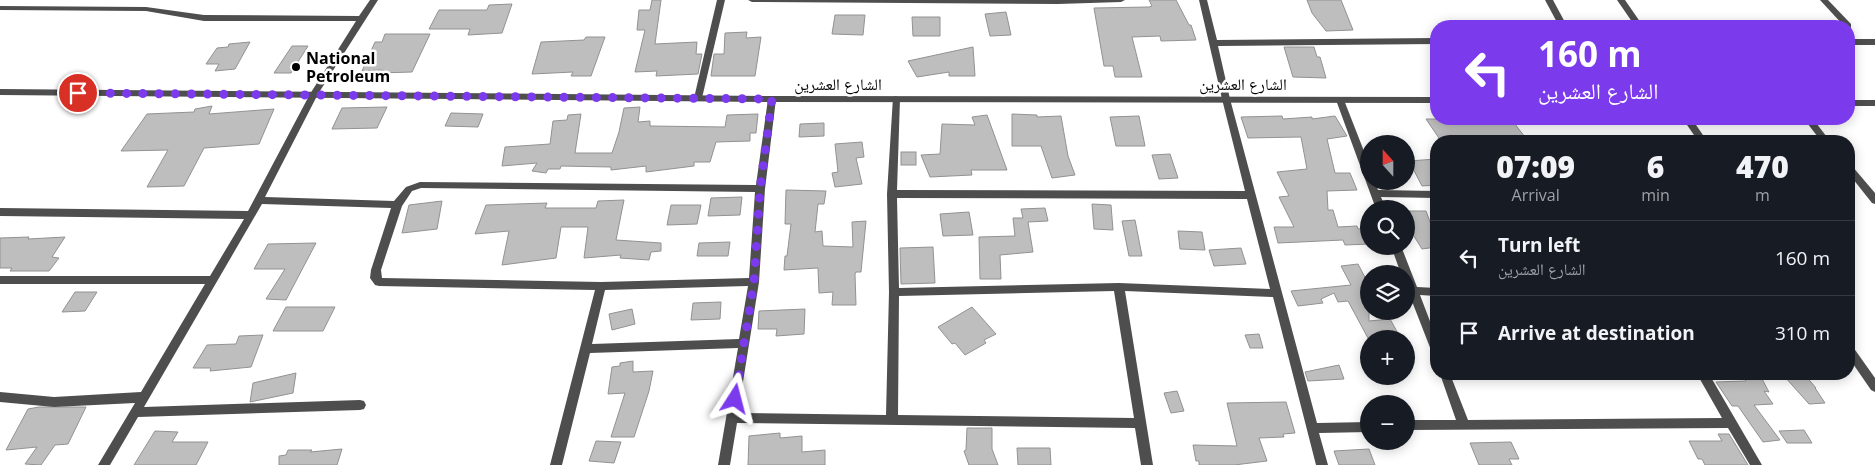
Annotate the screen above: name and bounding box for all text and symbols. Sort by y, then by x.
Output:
text: 160 m [1538,30,1642,77]
icon: left [1455,40,1520,105]
place label: National Petroleum [306,47,390,87]
marker: National Petroleum [290,61,302,73]
pin [57,72,99,114]
street label: الشارع العشرين [794,73,882,95]
street label: الشارع العشرين [1199,73,1287,95]
text: الشارع العشرين [1538,75,1658,105]
icon: arrive [64,79,92,107]
north arrow [1360,135,1415,190]
map controls [1360,135,1415,450]
text: 07:09 [1496,146,1575,187]
text: 6 [1647,146,1664,187]
text: 470 [1736,146,1789,187]
text: Arrival [1512,184,1560,206]
text: min [1641,184,1670,206]
text: m [1755,184,1770,206]
button: search [1360,200,1415,255]
text: Turn left [1498,232,1580,258]
icon: left [1455,244,1483,272]
text: 160 m [1775,245,1830,271]
text: الشارع العشرين [1498,258,1586,280]
button: layers [1360,265,1415,320]
icon: arrive [1455,319,1483,347]
text: Arrive at destination [1498,320,1695,346]
text: 310 m [1775,320,1830,346]
button: + [1360,330,1415,385]
position arrow [708,372,760,424]
button: − [1360,395,1415,450]

